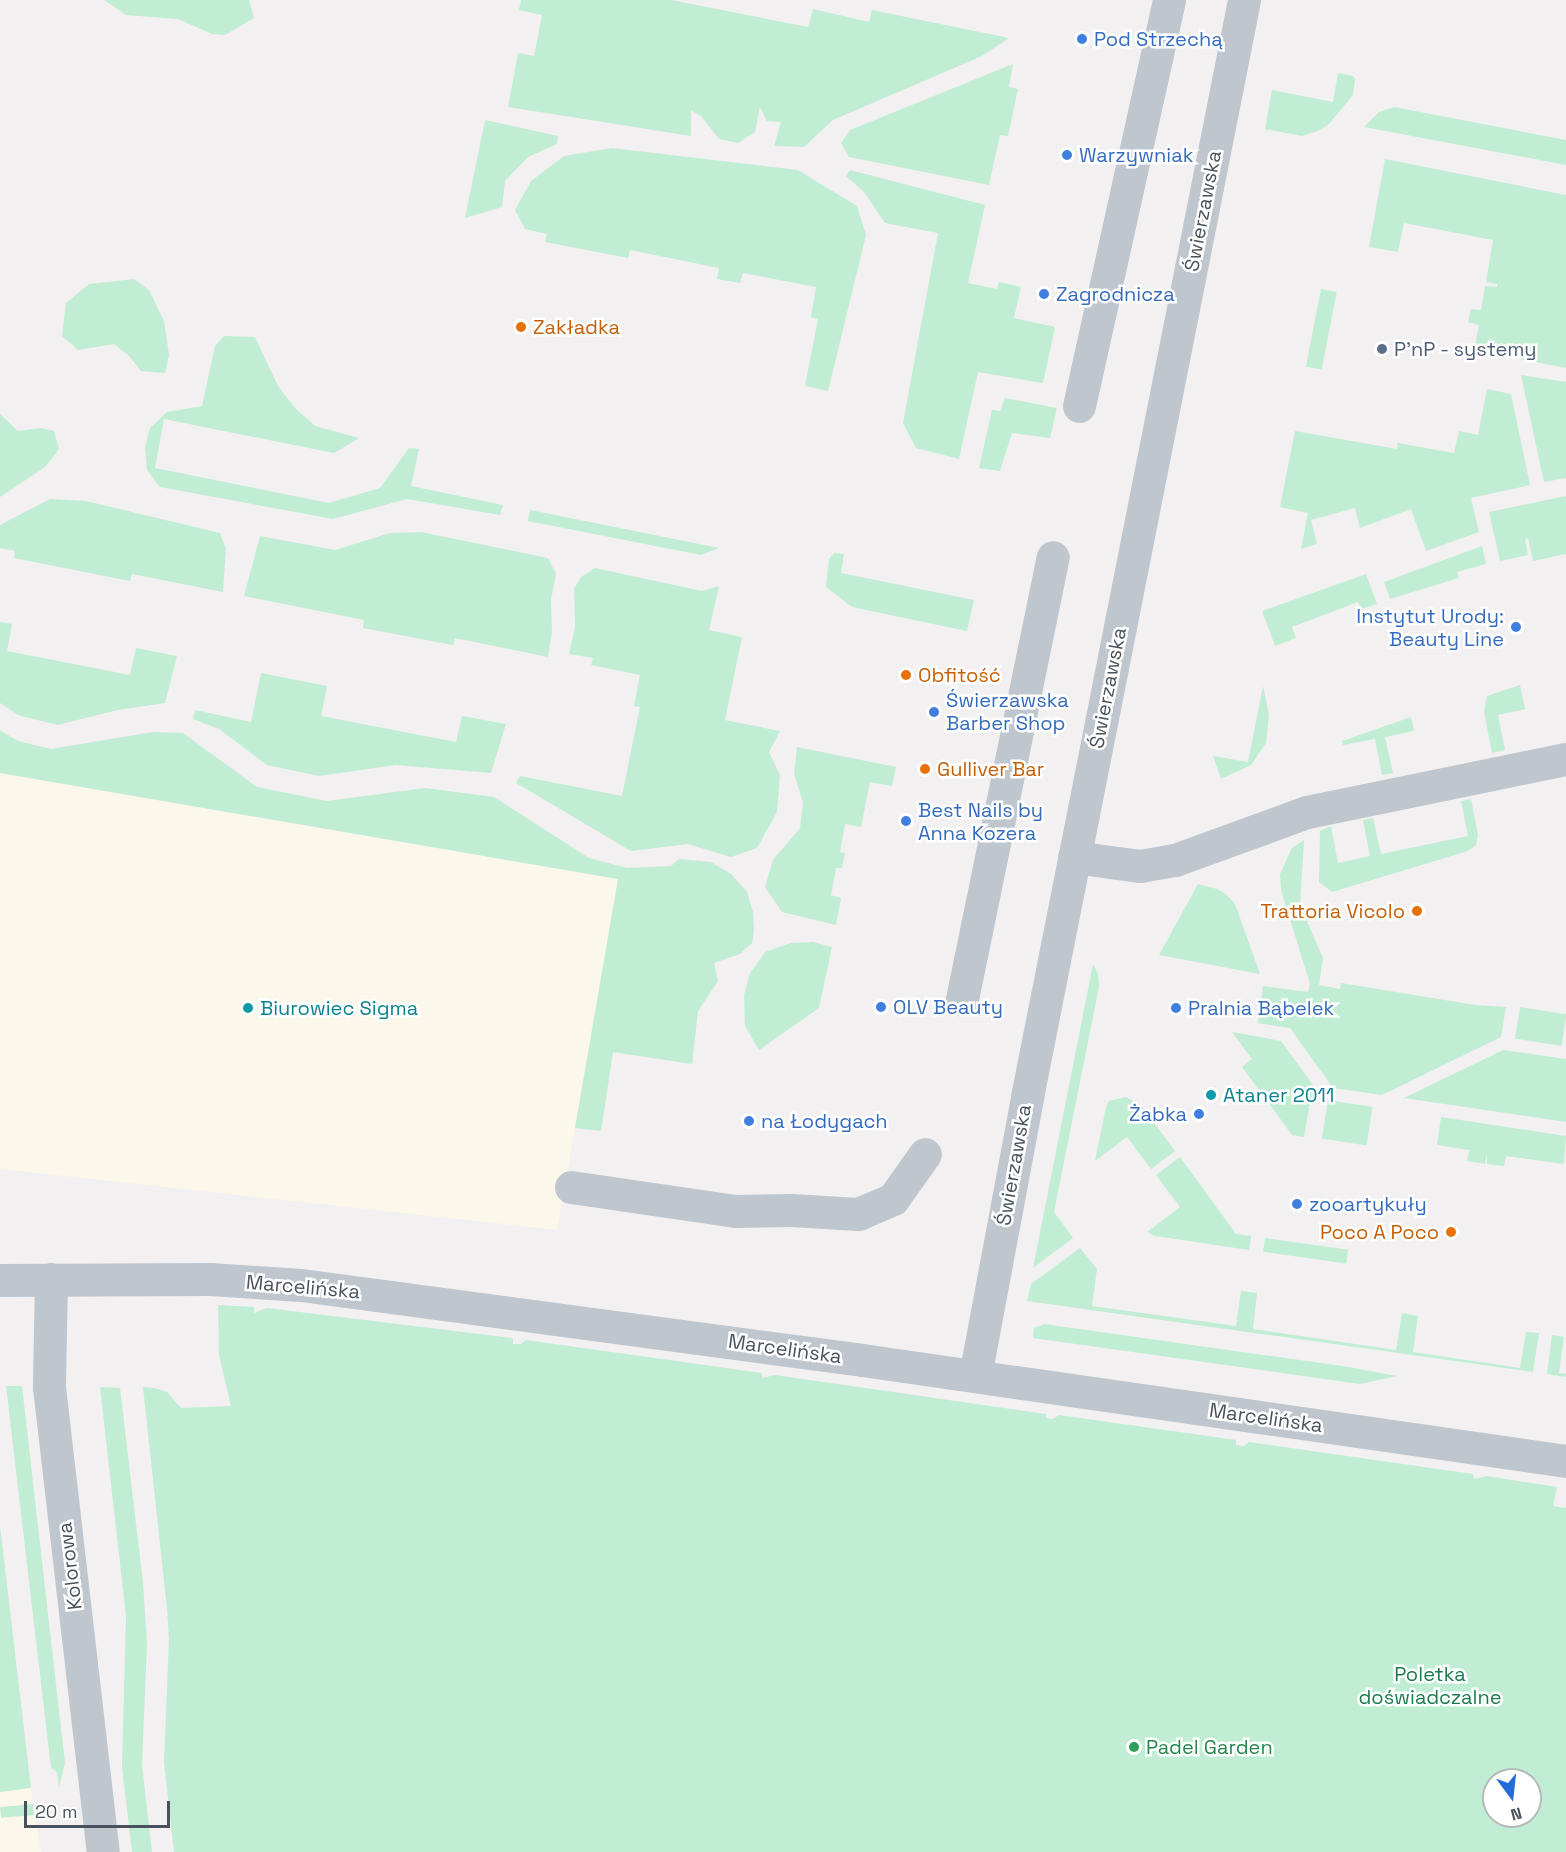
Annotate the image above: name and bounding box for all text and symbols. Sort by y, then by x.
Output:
place label: Pod Strzechą [1094,27,1223,51]
marker: Pod Strzechą [1075,32,1089,46]
place label: Warzywniak [1079,143,1193,167]
marker: Warzywniak [1060,148,1074,162]
street label: Świerzawska [1180,148,1226,274]
place label: Zagrodnicza [1056,282,1175,306]
marker: Zagrodnicza [1037,287,1051,301]
place label: Zakładka [533,315,620,339]
marker: Zakładka [514,320,528,334]
place label: P'nP - systemy [1394,337,1538,361]
marker: P'nP - systemy [1375,342,1389,356]
place label: Instytut Urody: Beauty Line [1356,604,1504,651]
marker: Instytut Urody: Beauty Line [1509,620,1523,634]
street label: Świerzawska [1085,625,1131,751]
place label: Obfitość [918,663,1001,687]
marker: Obfitość [899,668,913,682]
place label: Świerzawska Barber Shop [946,688,1069,735]
marker: Świerzawska Barber Shop [927,705,941,719]
place label: Gulliver Bar [937,757,1044,781]
marker: Gulliver Bar [918,762,932,776]
place label: Best Nails by Anna Kozera [918,798,1043,845]
marker: Best Nails by Anna Kozera [899,814,913,828]
place label: Trattoria Vicolo [1260,899,1405,923]
marker: Trattoria Vicolo [1410,904,1424,918]
place label: OLV Beauty [893,995,1003,1019]
place label: Biurowiec Sigma [260,996,418,1020]
place label: Pralnia Bąbelek [1188,996,1334,1020]
marker: OLV Beauty [874,1000,888,1014]
marker: Biurowiec Sigma [241,1001,255,1015]
marker: Pralnia Bąbelek [1169,1001,1183,1015]
place label: Ataner 2011 [1223,1083,1334,1107]
marker: Ataner 2011 [1204,1088,1218,1102]
street label: Świerzawska [992,1102,1036,1228]
place label: Żabka [1129,1102,1187,1126]
marker: Żabka [1192,1107,1206,1121]
place label: na Łodygach [761,1109,888,1133]
marker: na Łodygach [742,1114,756,1128]
place label: zooartykuły [1309,1192,1427,1216]
marker: zooartykuły [1290,1197,1304,1211]
place label: Poco A Poco [1319,1220,1439,1244]
marker: Poco A Poco [1444,1225,1458,1239]
street label: Marcelińska [245,1270,361,1304]
street label: Marcelińska [727,1329,843,1369]
street label: Marcelińska [1208,1398,1324,1438]
street label: Kolorowa [53,1521,87,1611]
park label: Poletka doświadczalne [1358,1663,1502,1710]
place label: Padel Garden [1146,1735,1273,1759]
marker: Padel Garden [1127,1740,1141,1754]
north arrow [1482,1768,1542,1828]
scale bar [27,1789,172,1827]
text: 20 m [35,1800,78,1823]
text: N [1508,1802,1524,1825]

